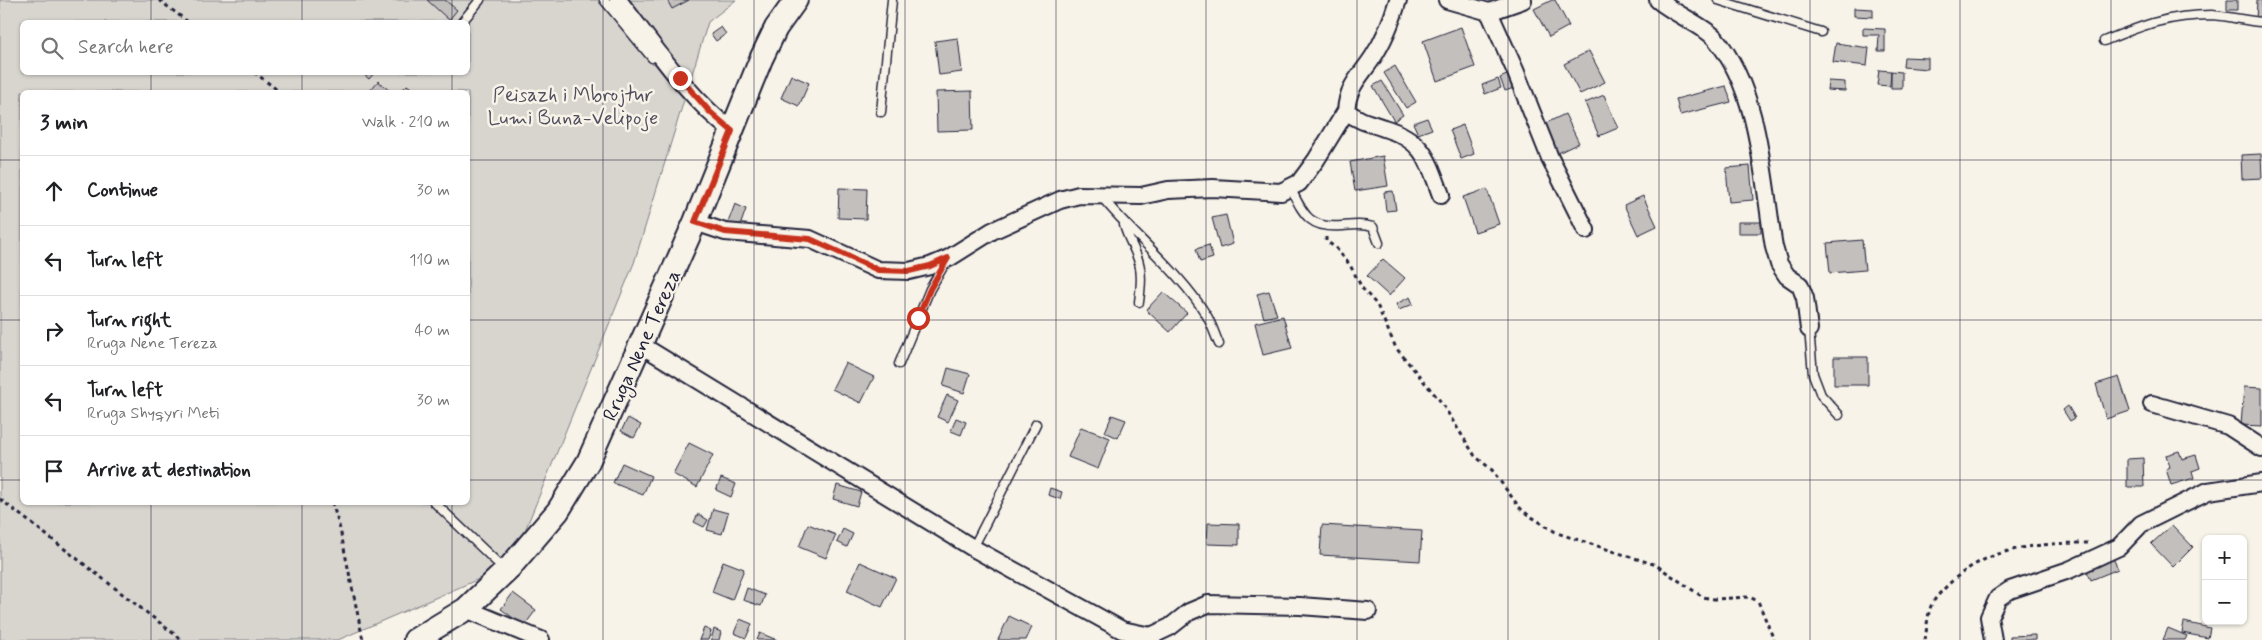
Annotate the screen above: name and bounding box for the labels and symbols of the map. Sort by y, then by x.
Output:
route end [669,67,692,90]
park label: Peisazh i Mbrojtur Lumi Buna-Velipoje [488,82,658,132]
street label: Rruga Nene Tereza [597,266,689,426]
route start [907,307,930,330]

